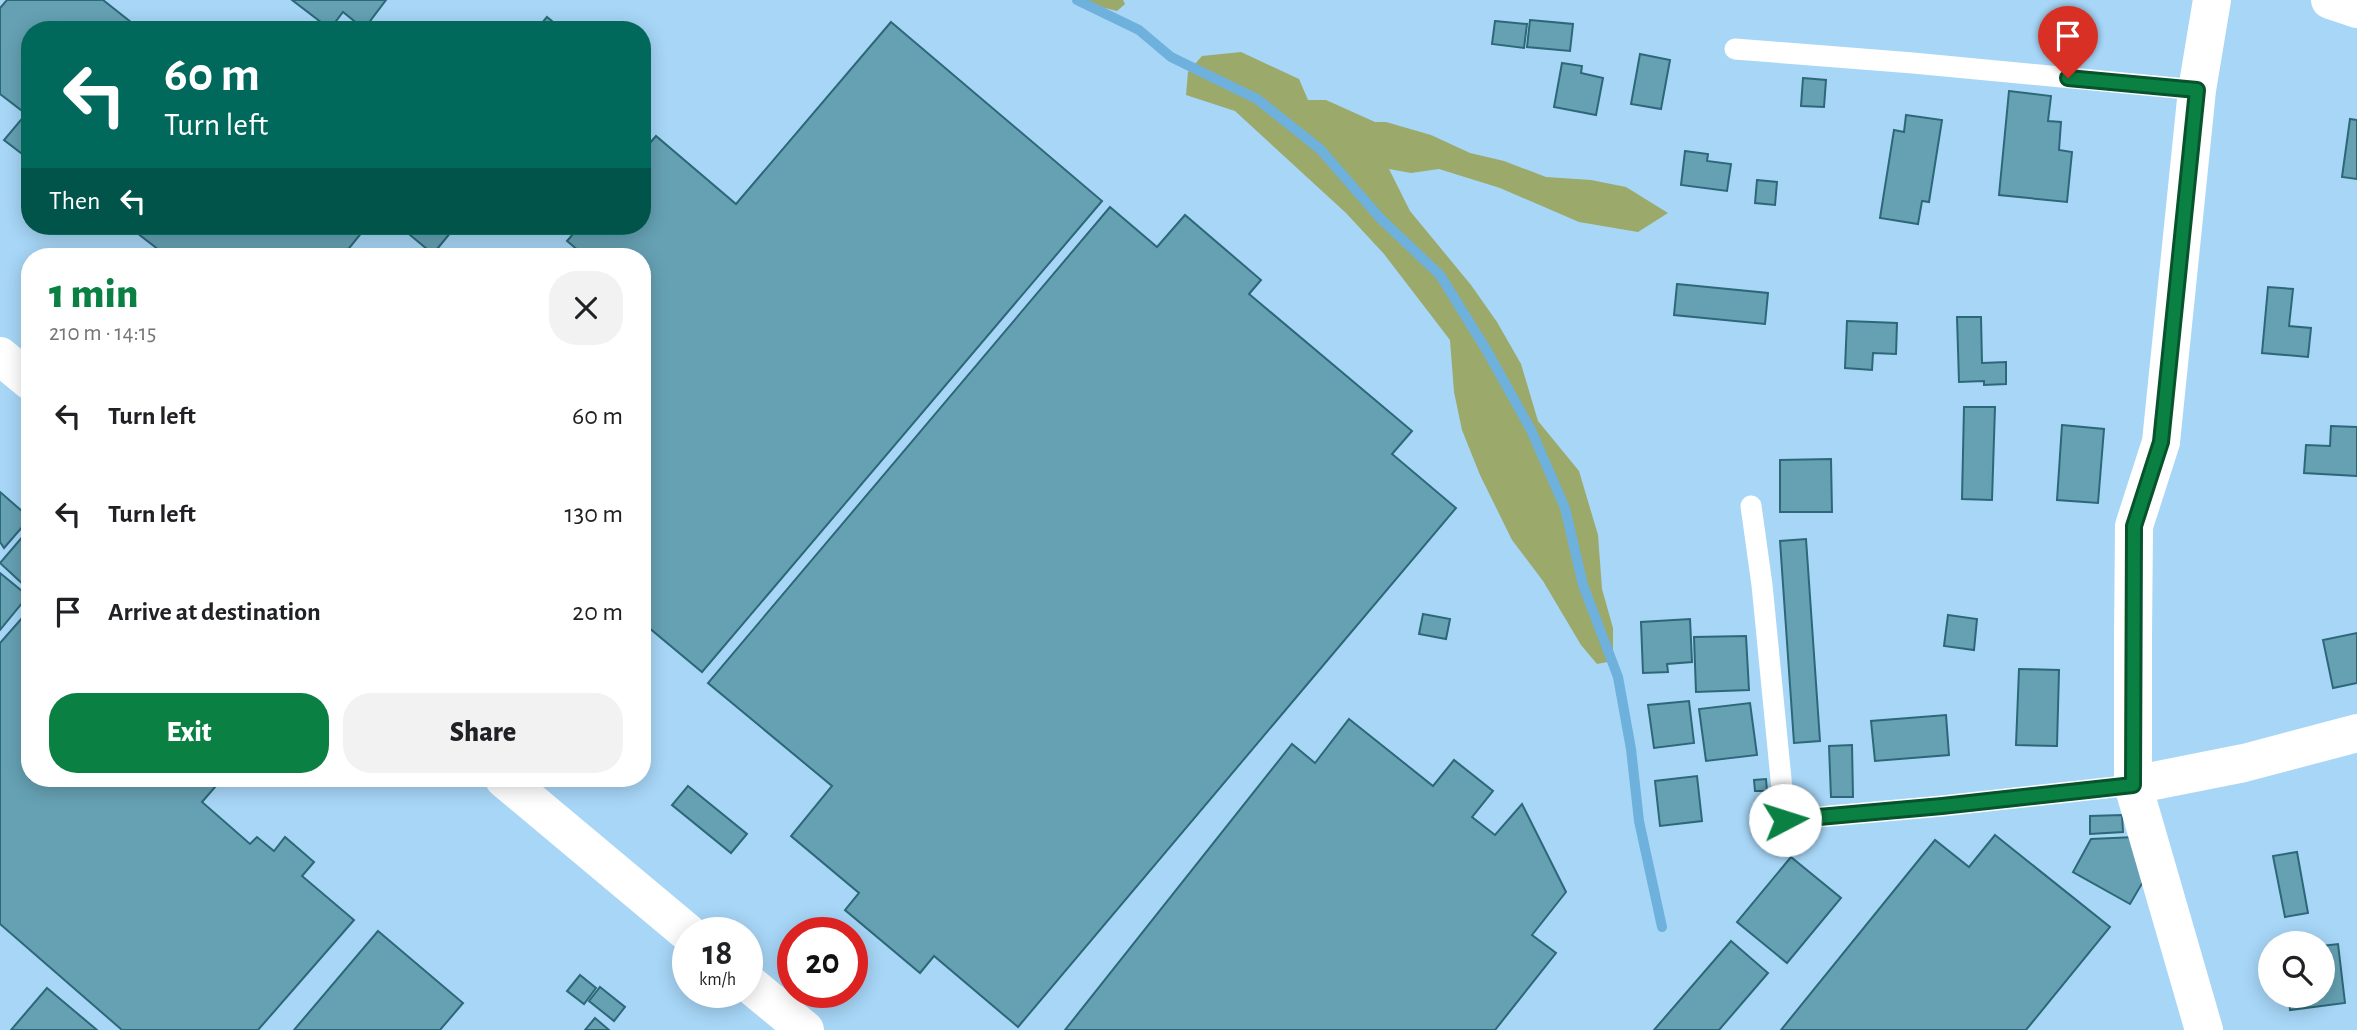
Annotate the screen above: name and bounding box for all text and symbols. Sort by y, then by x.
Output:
pin [2038,6,2098,78]
icon: arrive [2049,17,2087,55]
icon: left [49,49,140,140]
text: 60 m [164,51,260,100]
text: Turn left [164,109,268,141]
icon: left [114,182,152,220]
text: Then [49,188,100,214]
button: close [549,271,623,345]
text: 1 min [49,273,138,315]
text: 210 m · 14:15 [49,322,156,345]
icon: left [49,397,87,435]
text: Turn left [108,403,196,429]
text: 60 m [572,403,623,429]
icon: left [49,495,87,533]
text: Turn left [108,501,196,527]
text: 130 m [565,501,623,527]
icon: arrive [49,593,87,631]
text: Arrive at destination [108,599,321,625]
text: 20 m [572,599,623,625]
button: Exit [49,693,329,773]
button: Share [343,693,623,773]
position arrow [1748,783,1822,857]
speed limit sign: 20 [777,917,868,1008]
map controls [2258,931,2335,1008]
button: search [2258,931,2335,1008]
text: 18 [703,936,732,971]
text: km/h [699,971,736,989]

